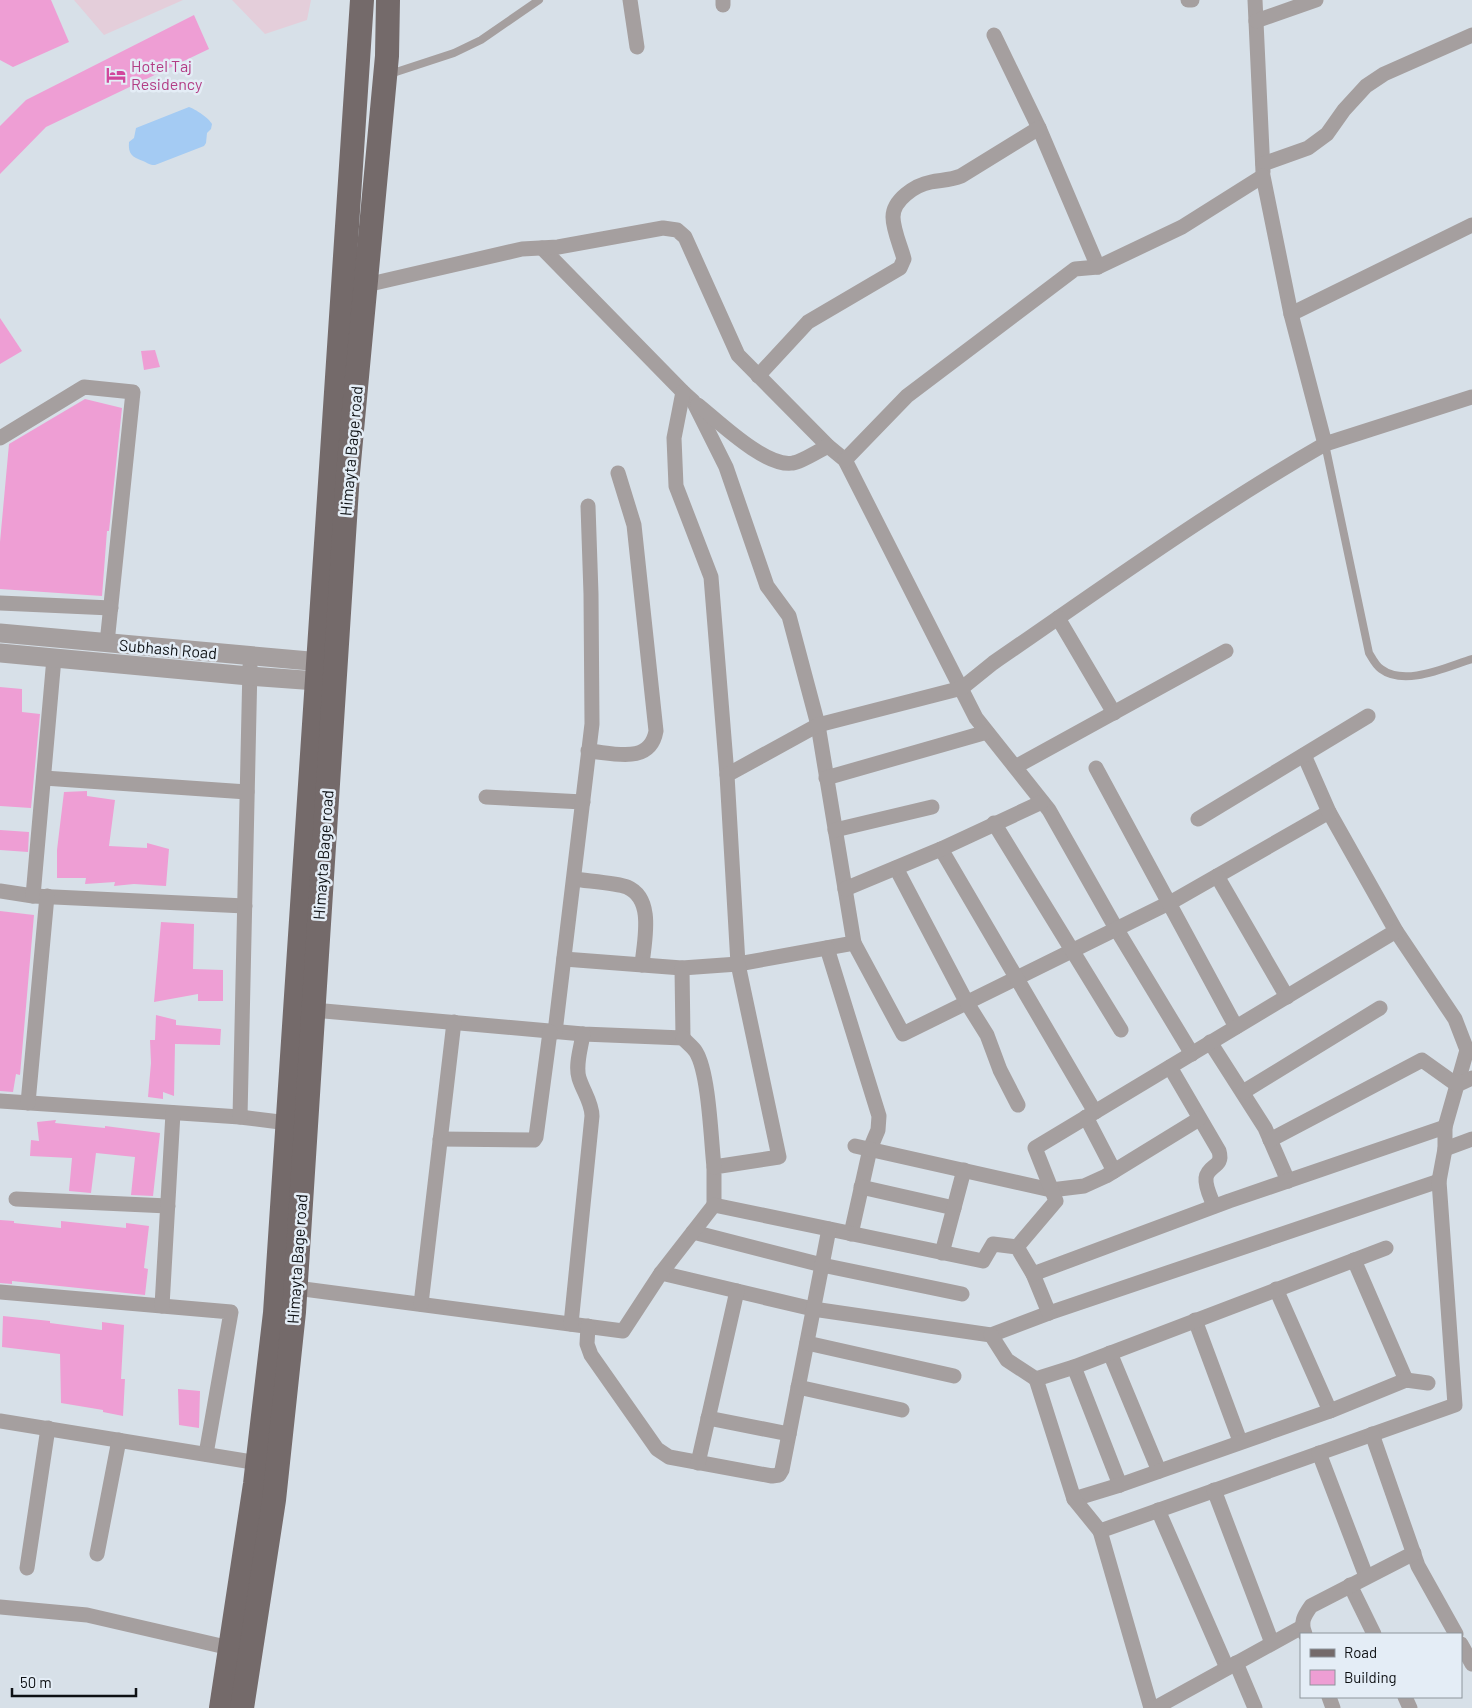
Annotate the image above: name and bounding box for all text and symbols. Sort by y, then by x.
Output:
place label: Hotel Taj Residency [131,56,203,93]
hotel icon: Hotel Taj Residency [105,64,127,86]
street label: Himayta Bage road [335,385,366,517]
street label: Subhash Road [118,635,218,662]
street label: Himayta Bage road [308,789,337,921]
street label: Himayta Bage road [282,1193,311,1325]
legend [1300,1633,1462,1698]
text: Road [1344,1643,1377,1661]
scale bar [12,1666,136,1698]
text: Building [1344,1668,1397,1686]
text: 50 m [20,1673,52,1691]

